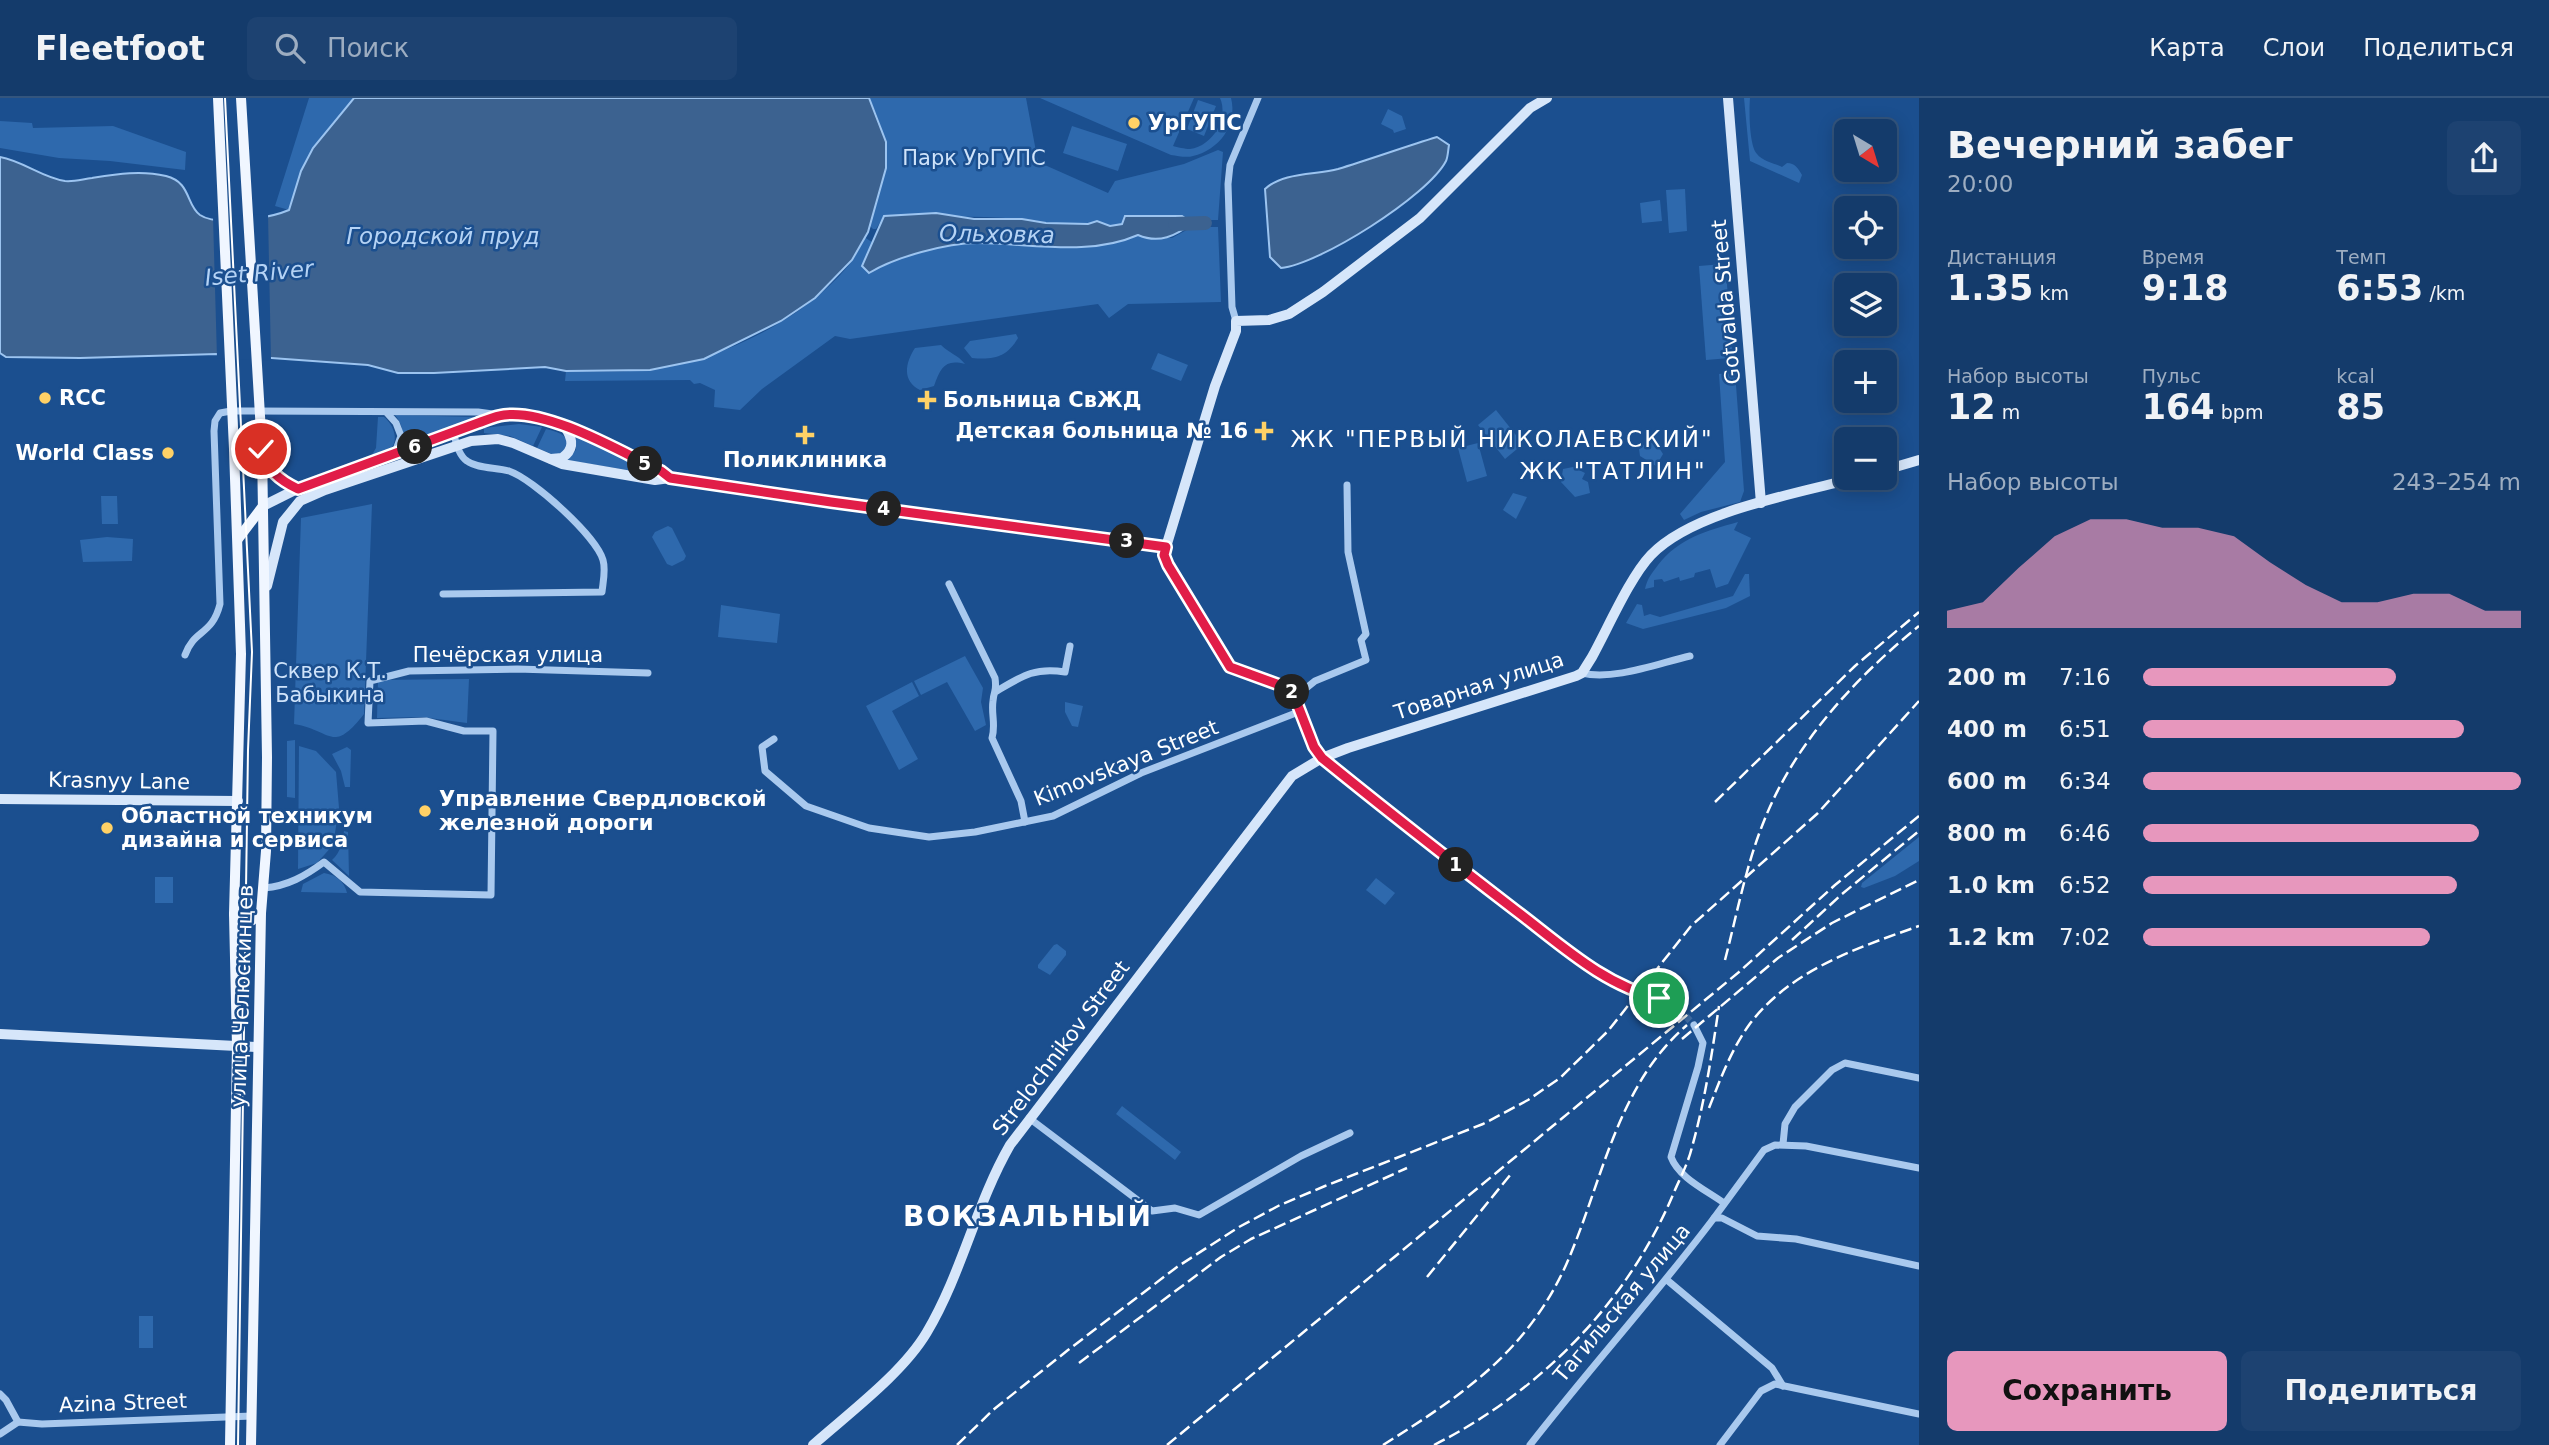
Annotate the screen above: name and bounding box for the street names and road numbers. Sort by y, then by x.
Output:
street label: Gotvalda Street [1707,219,1745,385]
street label: Печёрская улица [413,643,603,667]
street label: Товарная улица [1390,647,1567,725]
street label: Kimovskaya Street [1030,715,1222,811]
street label: Krasnyy Lane [48,768,190,794]
street label: улица Челюскинцев [226,884,258,1108]
street label: Strelochnikov Street [987,956,1135,1140]
street label: Тагильская улица [1548,1219,1695,1388]
street label: Azina Street [59,1389,187,1417]

